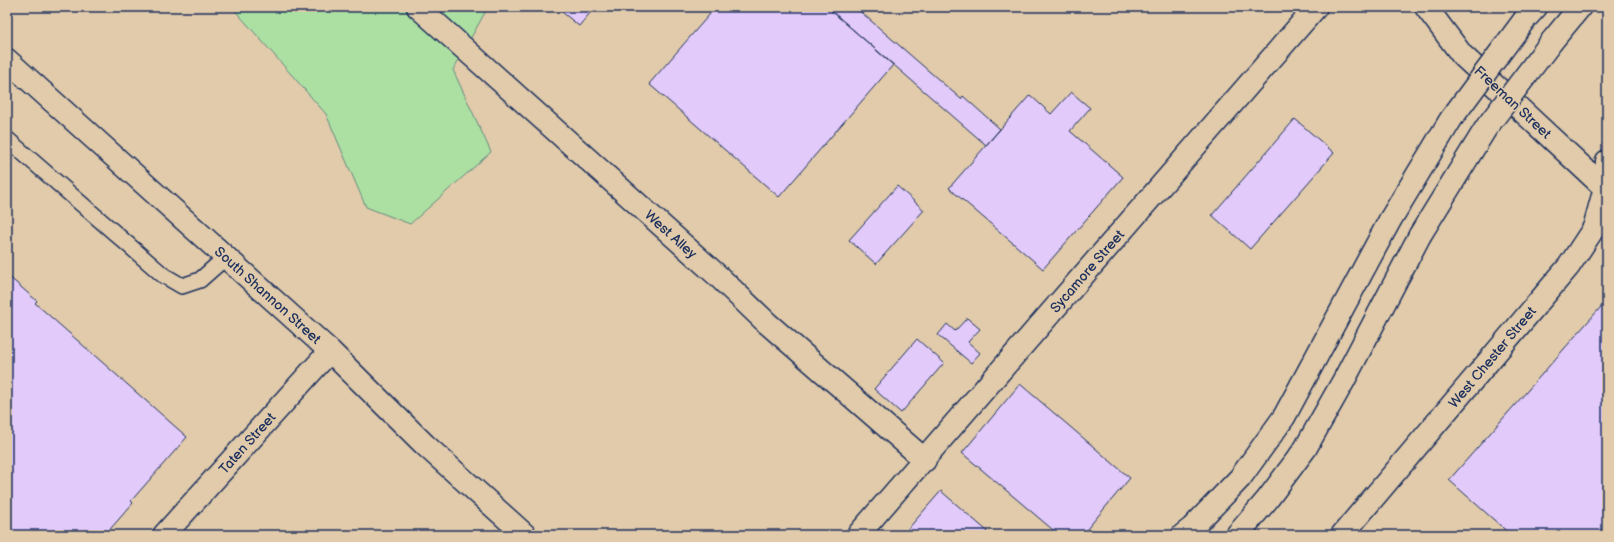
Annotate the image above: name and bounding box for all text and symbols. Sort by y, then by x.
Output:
street label: Freeman Street [1471,62,1555,143]
street label: West Alley [641,206,701,263]
street label: Sycamore Street [1047,226,1128,316]
street label: South Shannon Street [211,243,325,348]
street label: West Chester Street [1445,303,1540,412]
street label: Taten Street [215,409,280,478]

